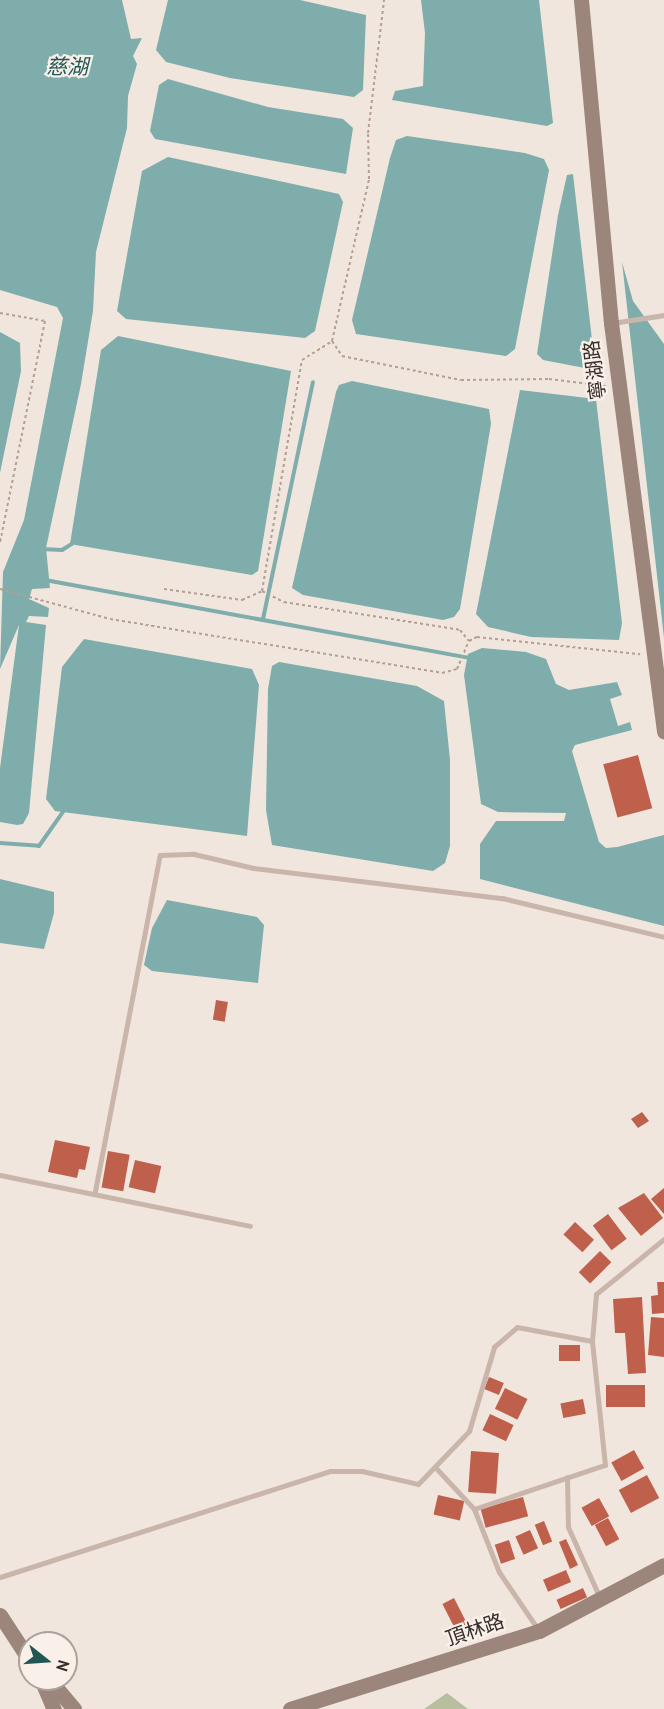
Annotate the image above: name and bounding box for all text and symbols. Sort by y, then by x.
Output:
water label: 慈湖 [46,54,88,80]
street label: 寧湖路 [579,339,611,401]
street label: 頂林路 [443,1609,507,1651]
north arrow [18,1631,78,1691]
text: N [52,1658,74,1674]

